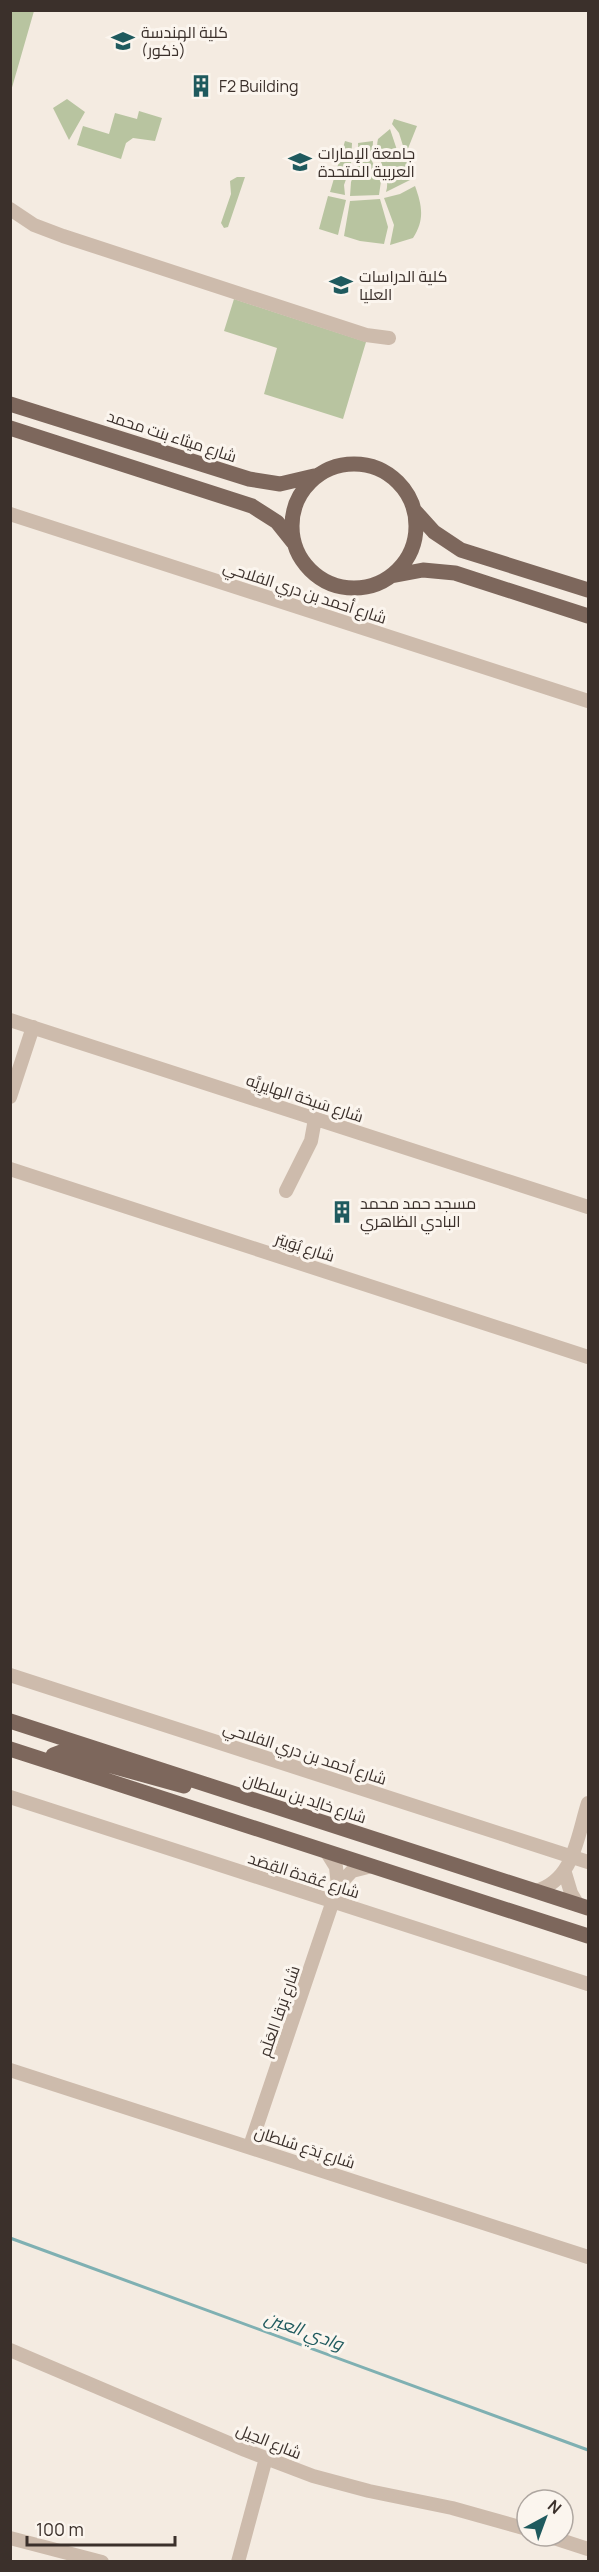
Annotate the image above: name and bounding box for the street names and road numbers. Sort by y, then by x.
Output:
street label: شارع ميثاء بنت محمد [104,405,240,468]
street label: شارع أحمد بن دري الفلاحي [219,555,390,632]
street label: شارع سَبخة الهايرِيَّه [243,1069,366,1128]
street label: شارع بُوَيتِر [271,1227,338,1268]
street label: شارع أحمد بن دري الفلاحي [219,1716,390,1793]
street label: شارع خالِد بن سلطان [240,1768,369,1829]
street label: شارع عُقدة القِصَد [245,1847,363,1904]
street label: شارع بَرقا العَلَم [253,1962,306,2060]
street label: شارع بَدَع سُلطان [252,2120,358,2175]
street label: شارع الحِيل [233,2418,305,2465]

